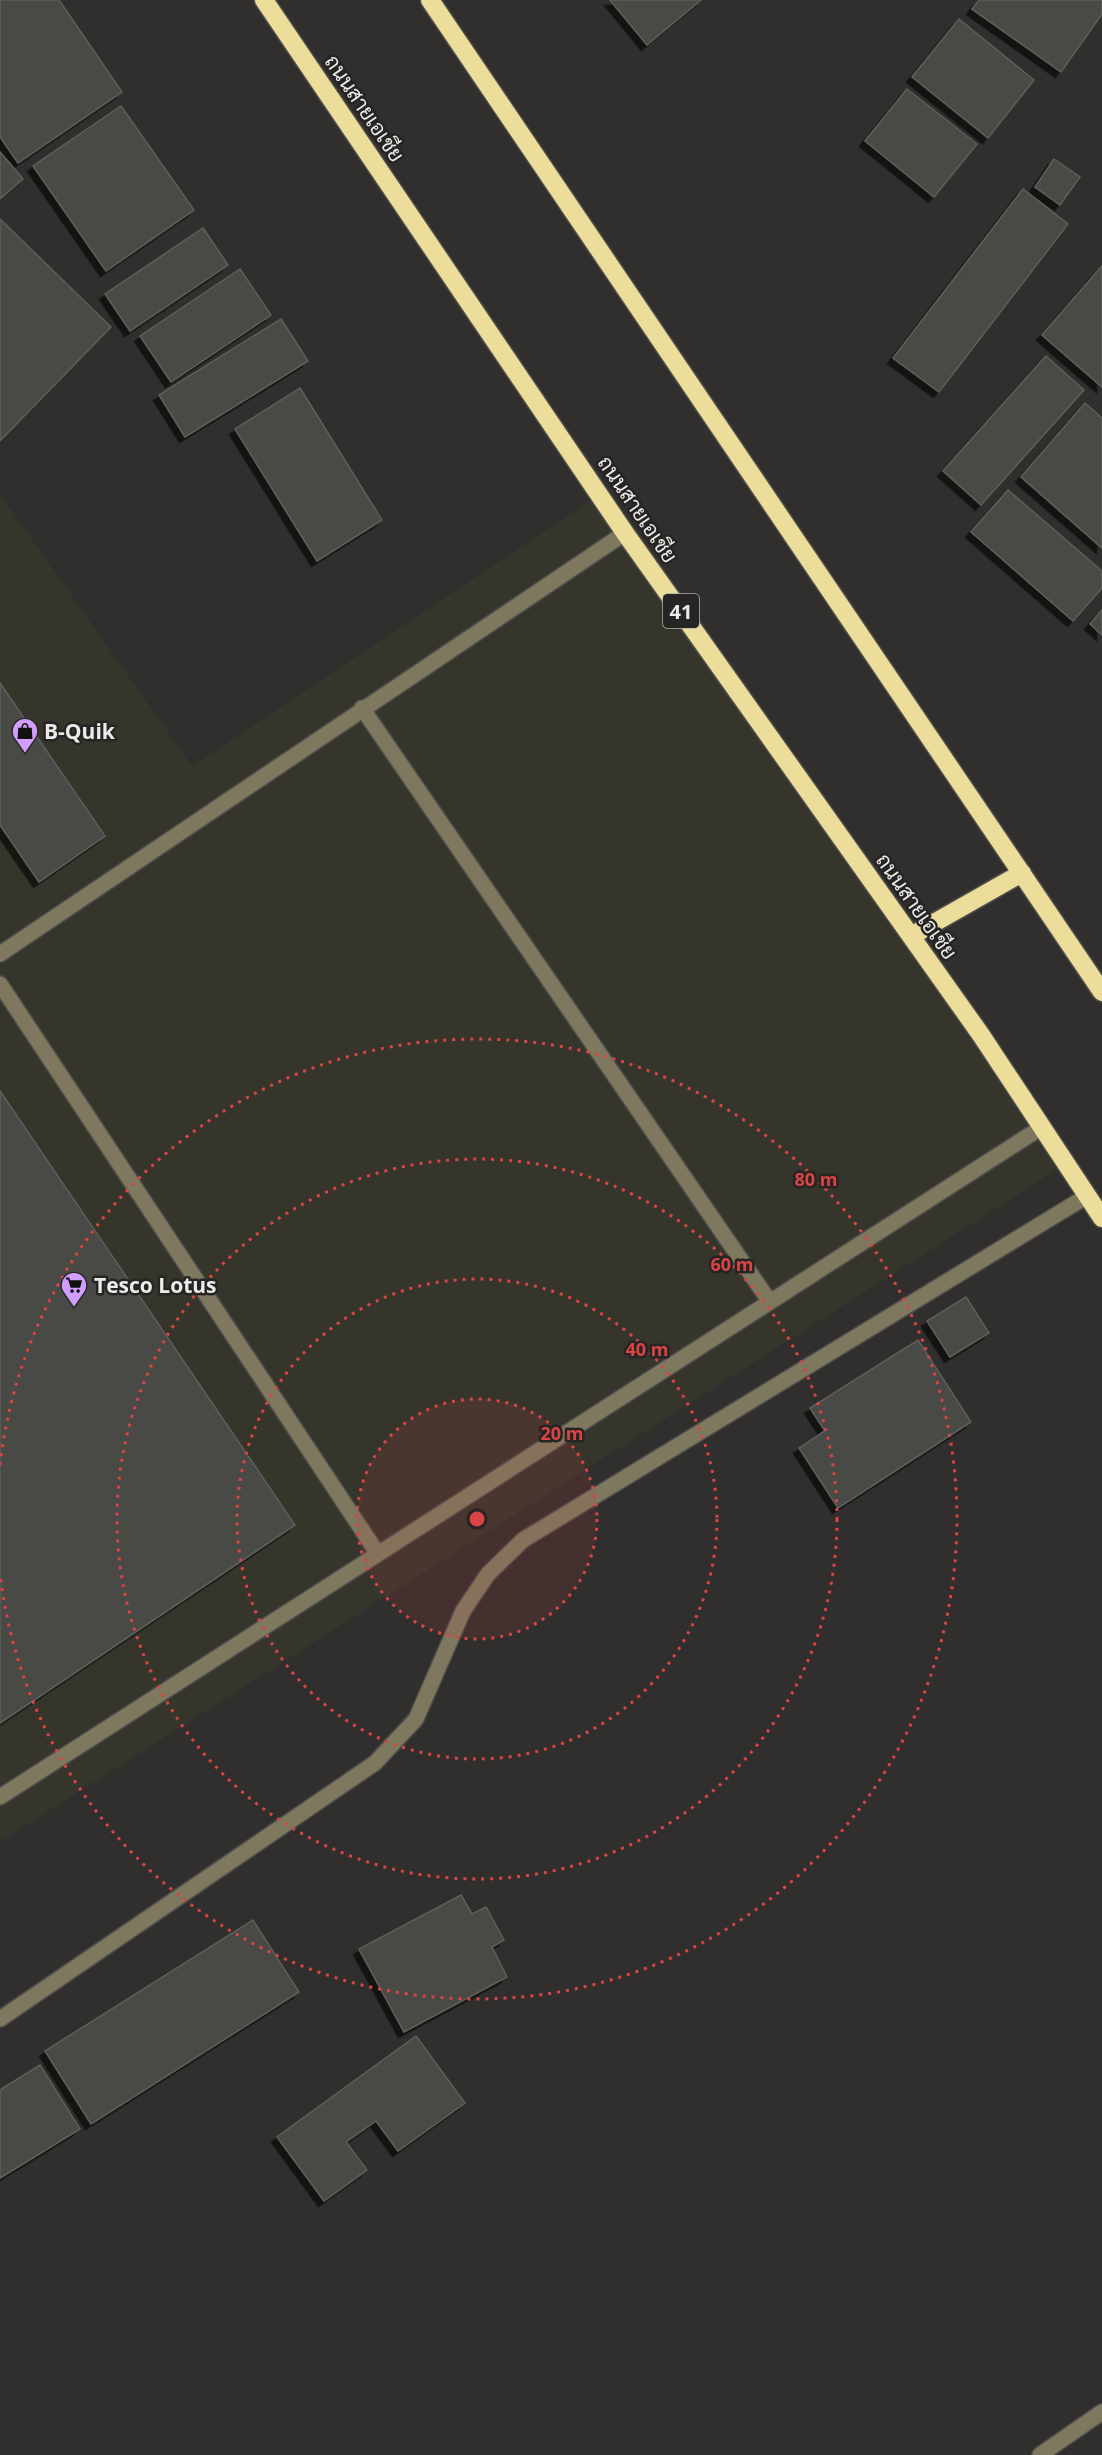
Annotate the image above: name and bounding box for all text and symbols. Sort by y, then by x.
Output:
street label: ถนนสายเอเชีย [319,49,411,167]
street label: ถนนสายเอเชีย [592,450,684,568]
road number: 41 [663,594,699,628]
shop icon: B-Quik [10,716,40,754]
place label: B-Quik [44,717,116,745]
street label: ถนนสายเอเชีย [870,847,964,965]
text: 80 m [795,1167,837,1191]
text: 60 m [711,1252,753,1276]
supermarket icon: Tesco Lotus [59,1270,89,1308]
place label: Tesco Lotus [94,1271,216,1299]
text: 40 m [626,1337,668,1361]
text: 20 m [541,1421,583,1445]
centre of rings [467,1509,487,1529]

